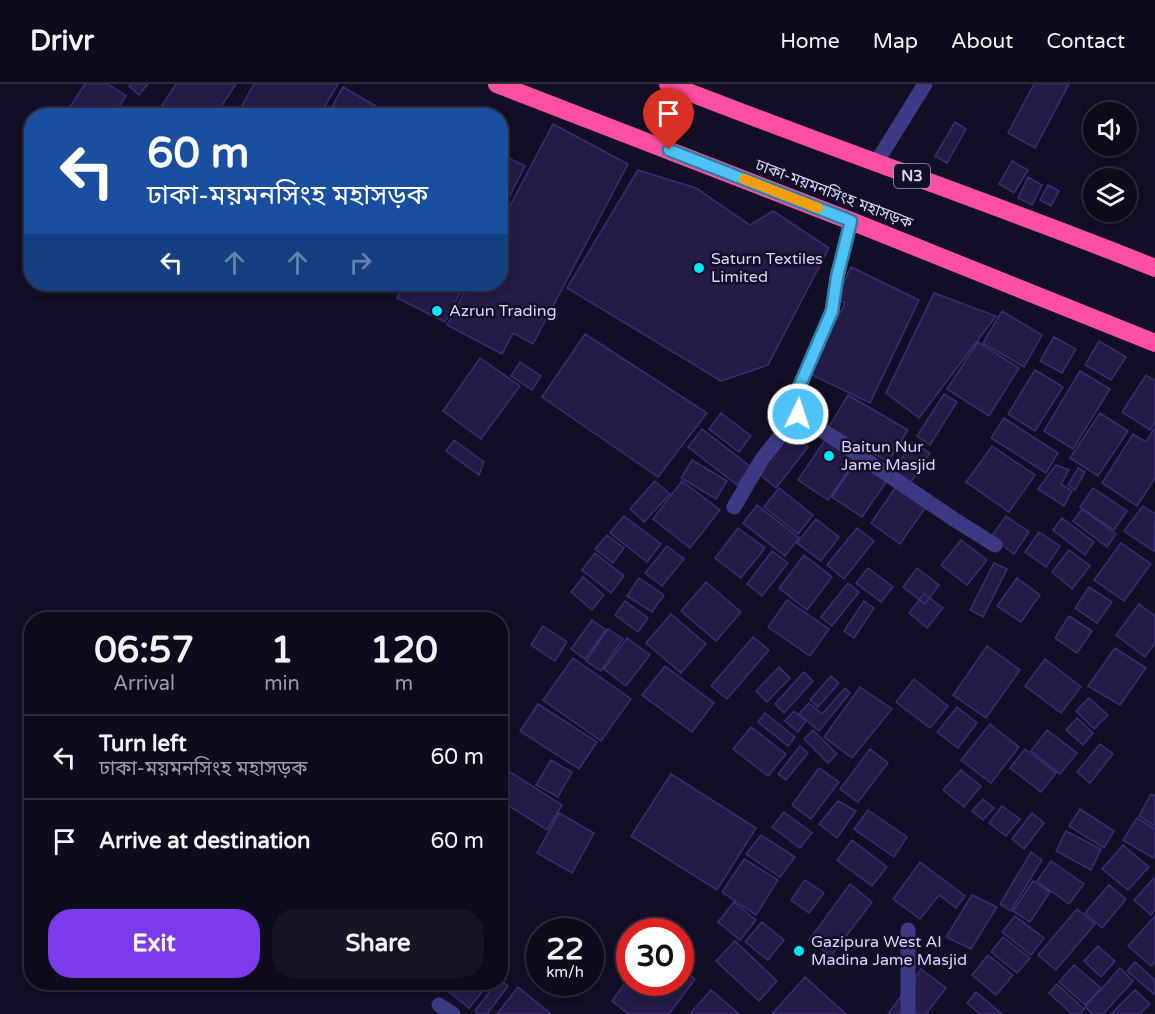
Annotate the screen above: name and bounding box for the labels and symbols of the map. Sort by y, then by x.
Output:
pin [643,88,694,150]
street label: ঢাকা-ময়মনসিংহ মহাসড়ক [752,154,916,234]
road number: N3 [894,164,930,188]
place label: Saturn Textiles Limited [711,249,823,287]
marker: Saturn Textiles Limited [692,261,706,275]
place label: Azrun Trading [449,301,557,321]
marker: Azrun Trading [430,304,444,318]
position arrow [766,382,830,446]
place label: Baitun Nur Jame Masjid [841,437,936,475]
marker: Baitun Nur Jame Masjid [822,449,836,463]
speed limit sign: 30 [616,918,694,996]
place label: Gazipura West Al Madina Jame Masjid [811,932,967,970]
marker: Gazipura West Al Madina Jame Masjid [792,944,806,958]

